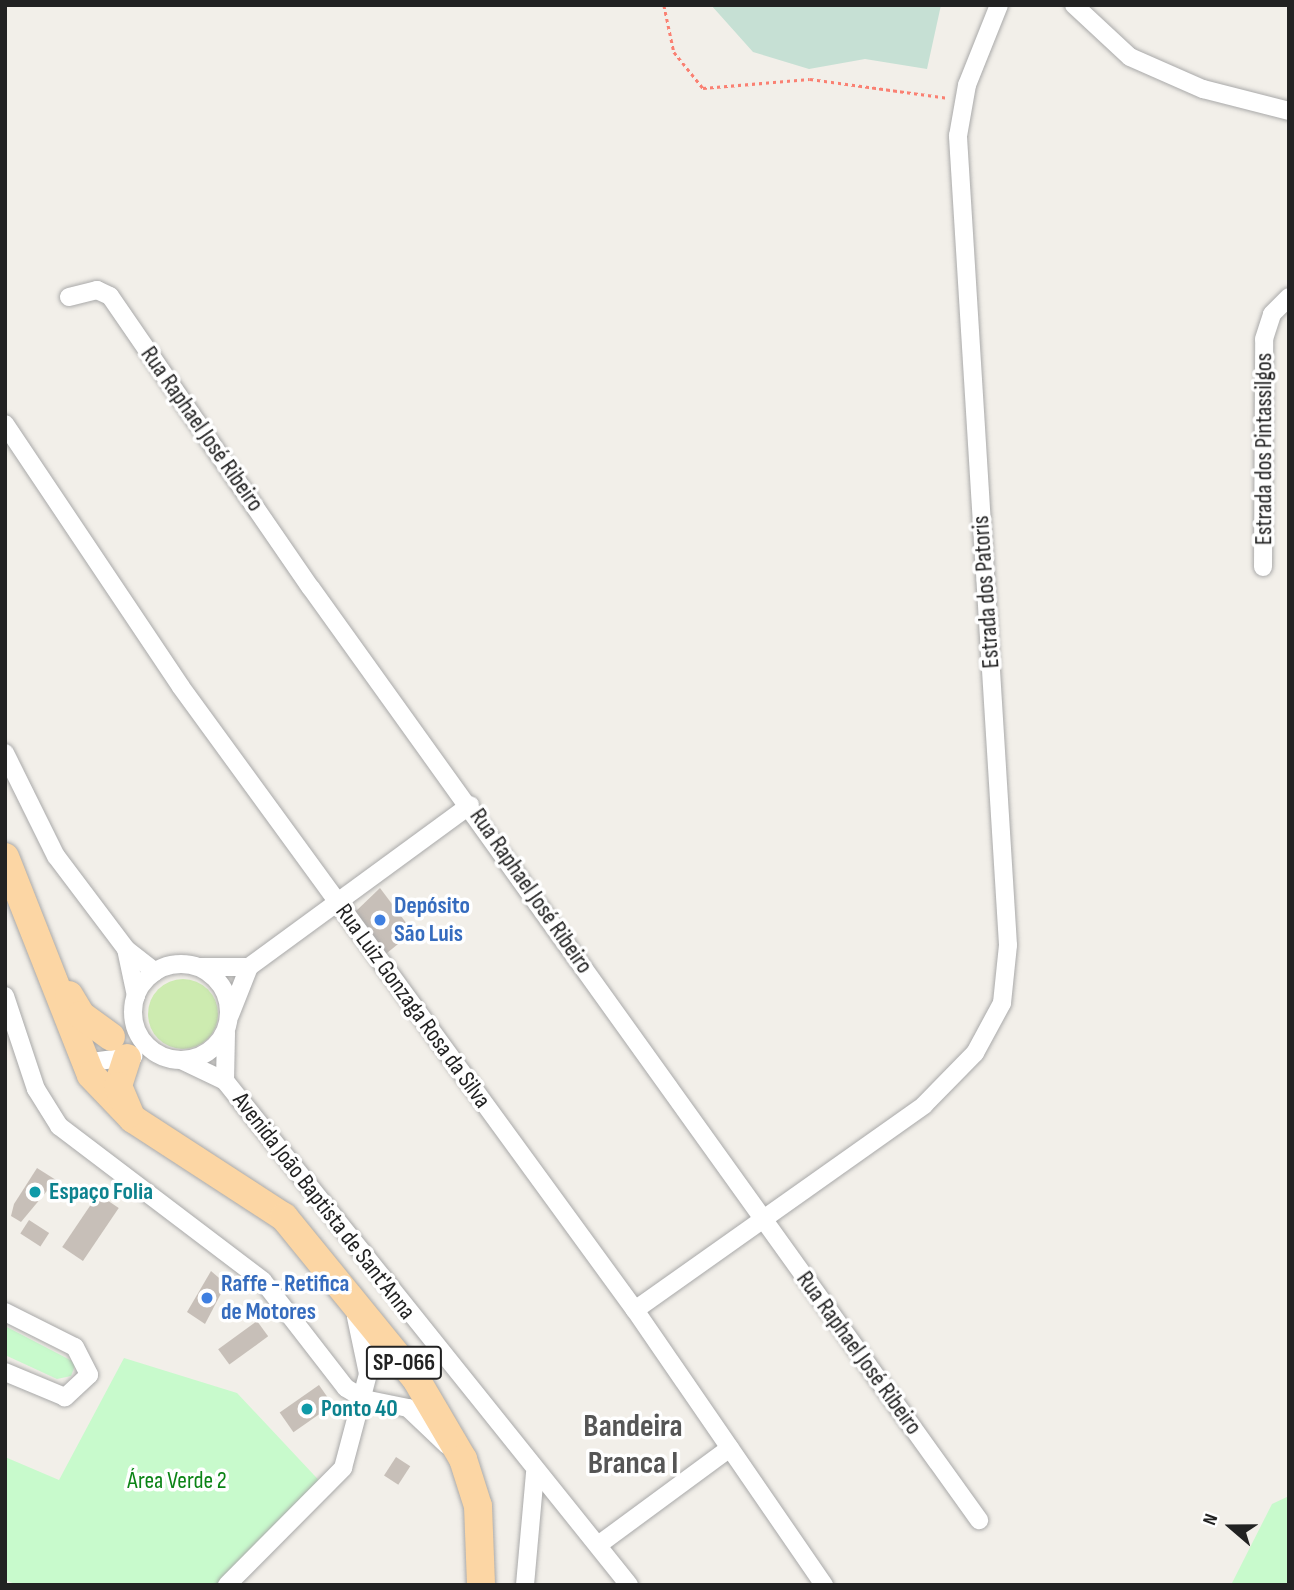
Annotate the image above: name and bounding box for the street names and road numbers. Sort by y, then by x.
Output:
street label: Rua Raphael José Ribeiro [134,341,270,517]
street label: Estrada dos Pintassilgos [1250,353,1278,545]
street label: Estrada dos Patoris [966,515,1006,669]
street label: Rua Raphael José Ribeiro [463,803,599,979]
street label: Rua Luiz Gonzaga Rosa da Silva [329,898,497,1114]
street label: Avenida João Baptista de Sant'Anna [226,1087,422,1325]
street label: Rua Raphael José Ribeiro [790,1266,928,1440]
road number: SP-066 [366,1344,442,1382]

